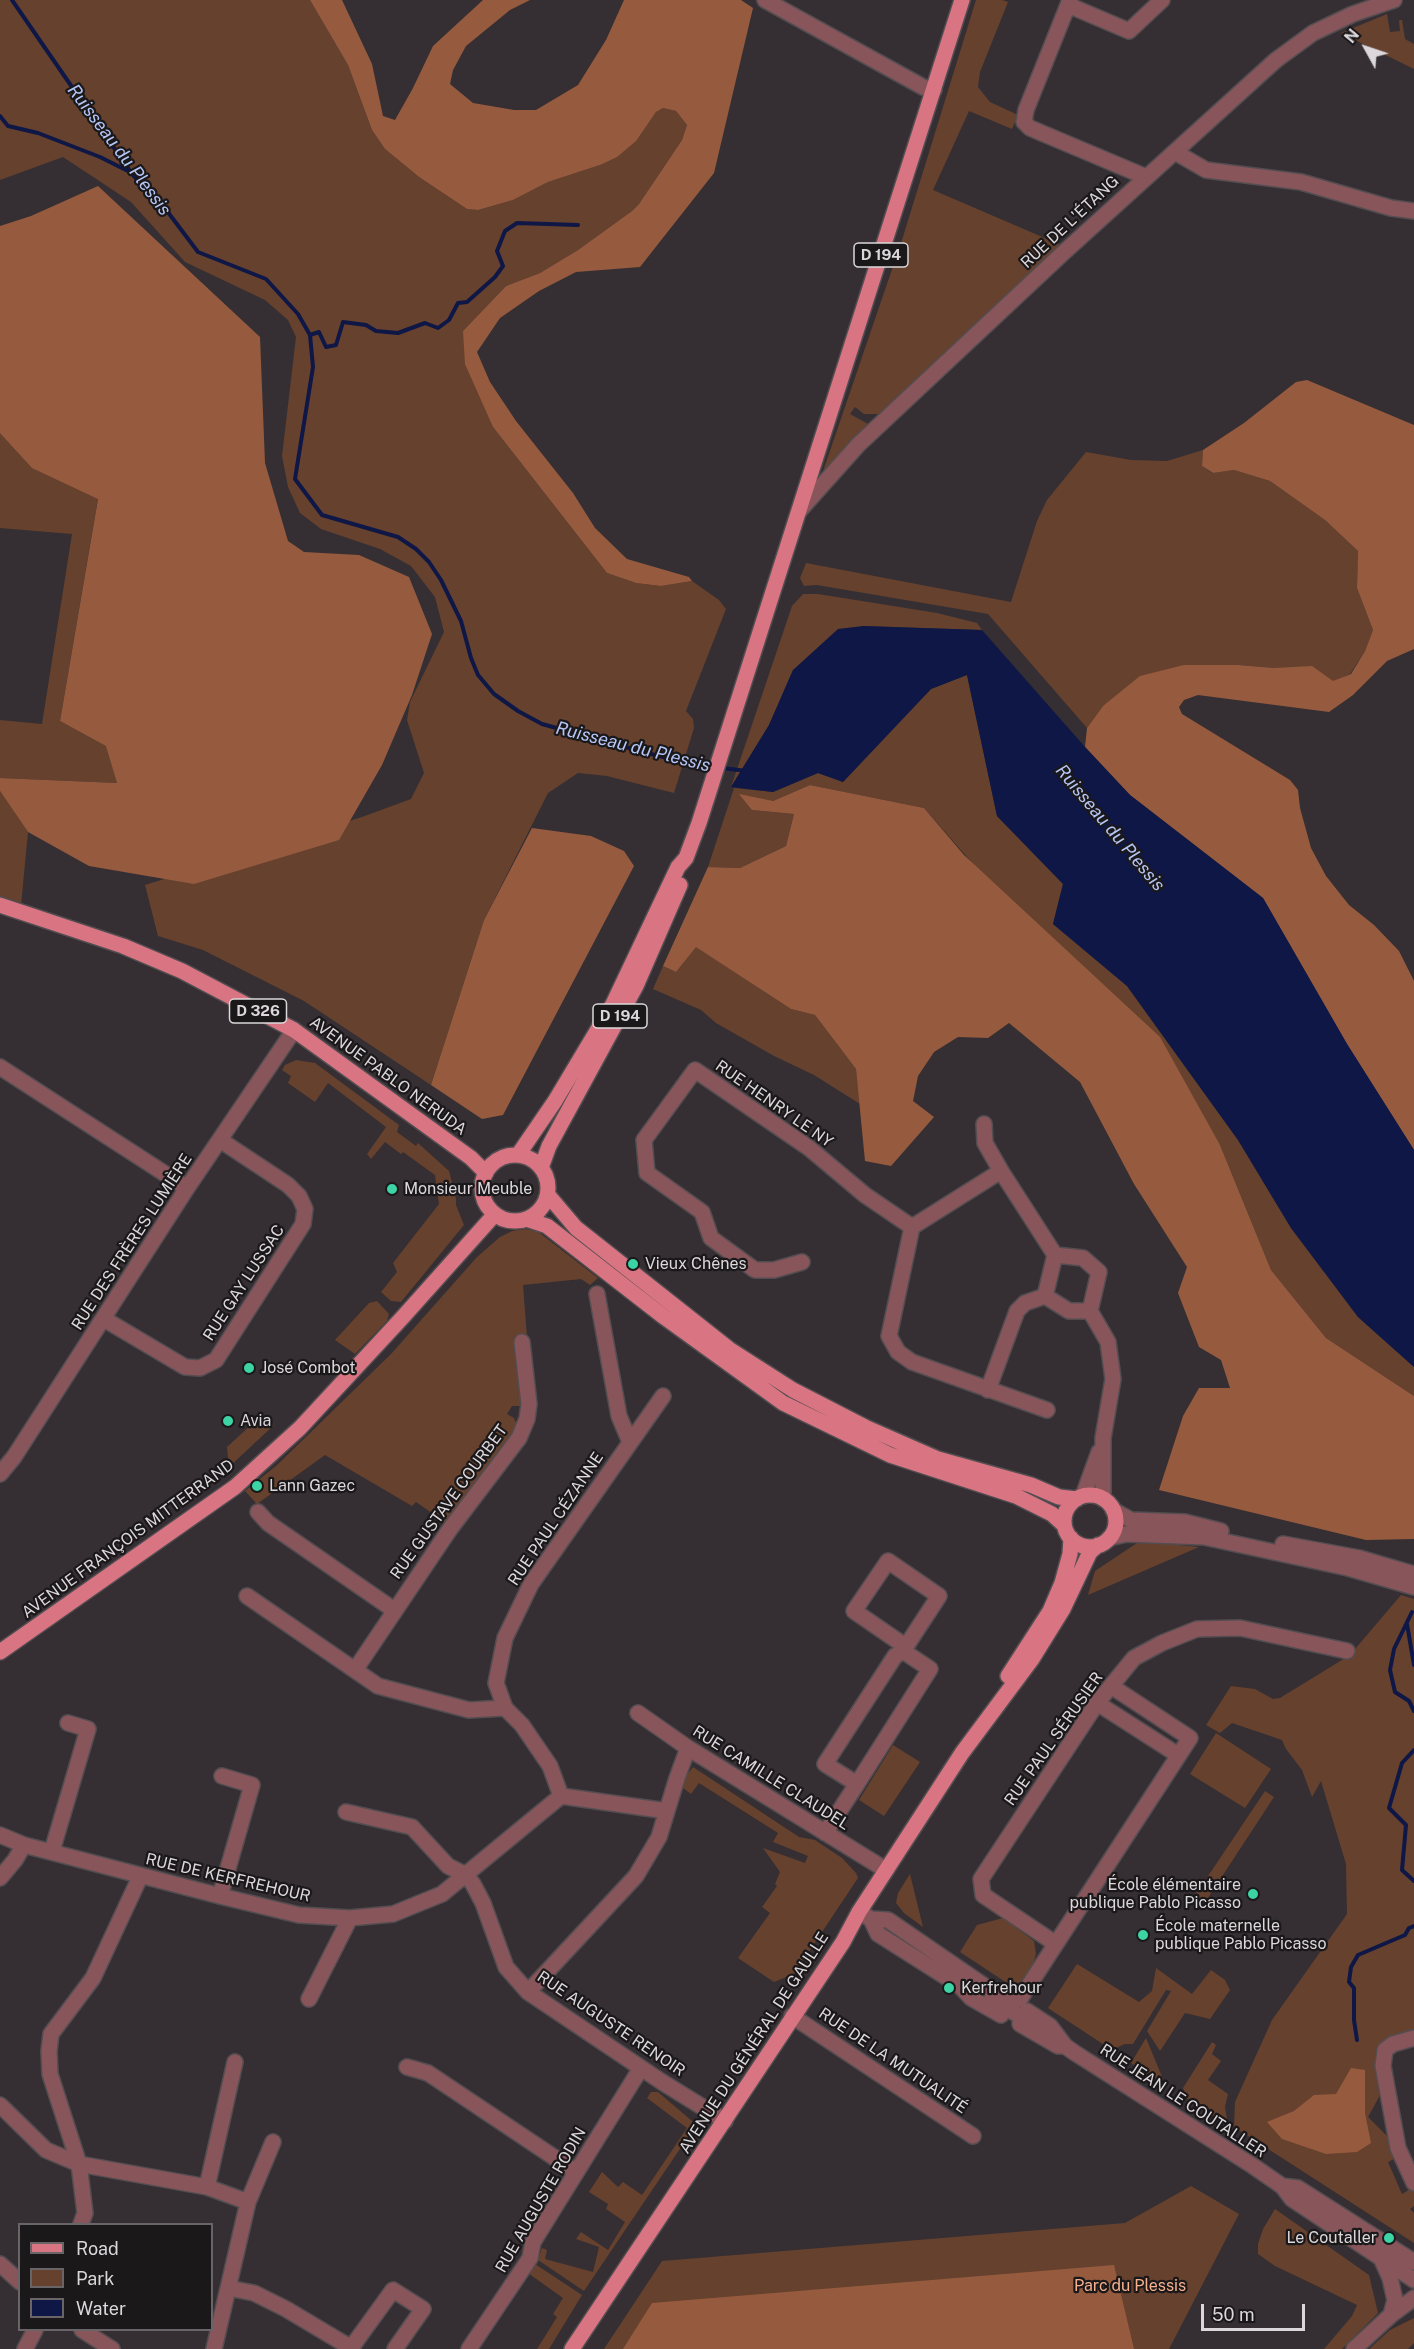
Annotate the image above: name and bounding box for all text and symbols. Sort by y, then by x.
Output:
north arrow [1336,18,1396,78]
text: N [1341,25,1363,47]
water label: Ruisseau du Plessis [63,80,175,220]
street label: RUE DE L'ÉTANG [1017,172,1123,272]
road number: D 194 [854,243,908,267]
water label: Ruisseau du Plessis [553,717,713,777]
water label: Ruisseau du Plessis [1051,760,1169,896]
road number: D 326 [230,999,286,1023]
road number: D 194 [593,1004,647,1028]
street label: AVENUE PABLO NERUDA [306,1013,470,1139]
street label: RUE HENRY LE NY [712,1056,836,1152]
street label: RUE DES FRÈRES LUMIÈRE [68,1150,196,1334]
place label: Monsieur Meuble [404,1179,532,1199]
marker: Monsieur Meuble [385,1182,399,1196]
street label: RUE GAY LUSSAC [199,1221,289,1345]
place label: Vieux Chênes [645,1254,747,1274]
marker: Vieux Chênes [626,1257,640,1271]
place label: José Combot [261,1358,356,1378]
marker: José Combot [242,1361,256,1375]
place label: Avia [240,1411,271,1431]
marker: Avia [221,1414,235,1428]
street label: RUE GUSTAVE COURBET [387,1421,511,1583]
street label: RUE PAUL CÉZANNE [504,1449,608,1589]
street label: AVENUE FRANÇOIS MITTERRAND [18,1456,238,1622]
place label: Lann Gazec [269,1476,355,1496]
marker: Lann Gazec [250,1479,264,1493]
street label: RUE PAUL SÉRUSIER [1001,1669,1107,1809]
street label: RUE CAMILLE CLAUDEL [689,1722,853,1834]
street label: RUE DE KERFREHOUR [144,1850,312,1906]
place label: École élémentaire publique Pablo Picasso [1070,1875,1241,1913]
marker: École élémentaire publique Pablo Picasso [1246,1887,1260,1901]
place label: École maternelle publique Pablo Picasso [1155,1916,1326,1954]
marker: École maternelle publique Pablo Picasso [1136,1928,1150,1942]
street label: AVENUE DU GÉNÉRAL DE GAULLE [675,1929,833,2157]
street label: RUE AUGUSTE RENOIR [533,1967,689,2081]
place label: Kerfrehour [961,1978,1042,1998]
marker: Kerfrehour [942,1981,956,1995]
street label: RUE DE LA MUTUALITÉ [815,2004,971,2118]
street label: RUE JEAN LE COUTALLER [1096,2040,1270,2162]
street label: RUE AUGUSTE RODIN [492,2124,590,2276]
legend [18,2223,213,2331]
place label: Le Coutaller [1286,2228,1377,2248]
marker: Le Coutaller [1382,2231,1396,2245]
text: Road [76,2238,119,2259]
text: Park [76,2268,114,2289]
park label: Parc du Plessis [1074,2276,1186,2296]
scale bar [1204,2292,1308,2330]
text: Water [76,2298,126,2319]
text: 50 m [1212,2304,1255,2325]

